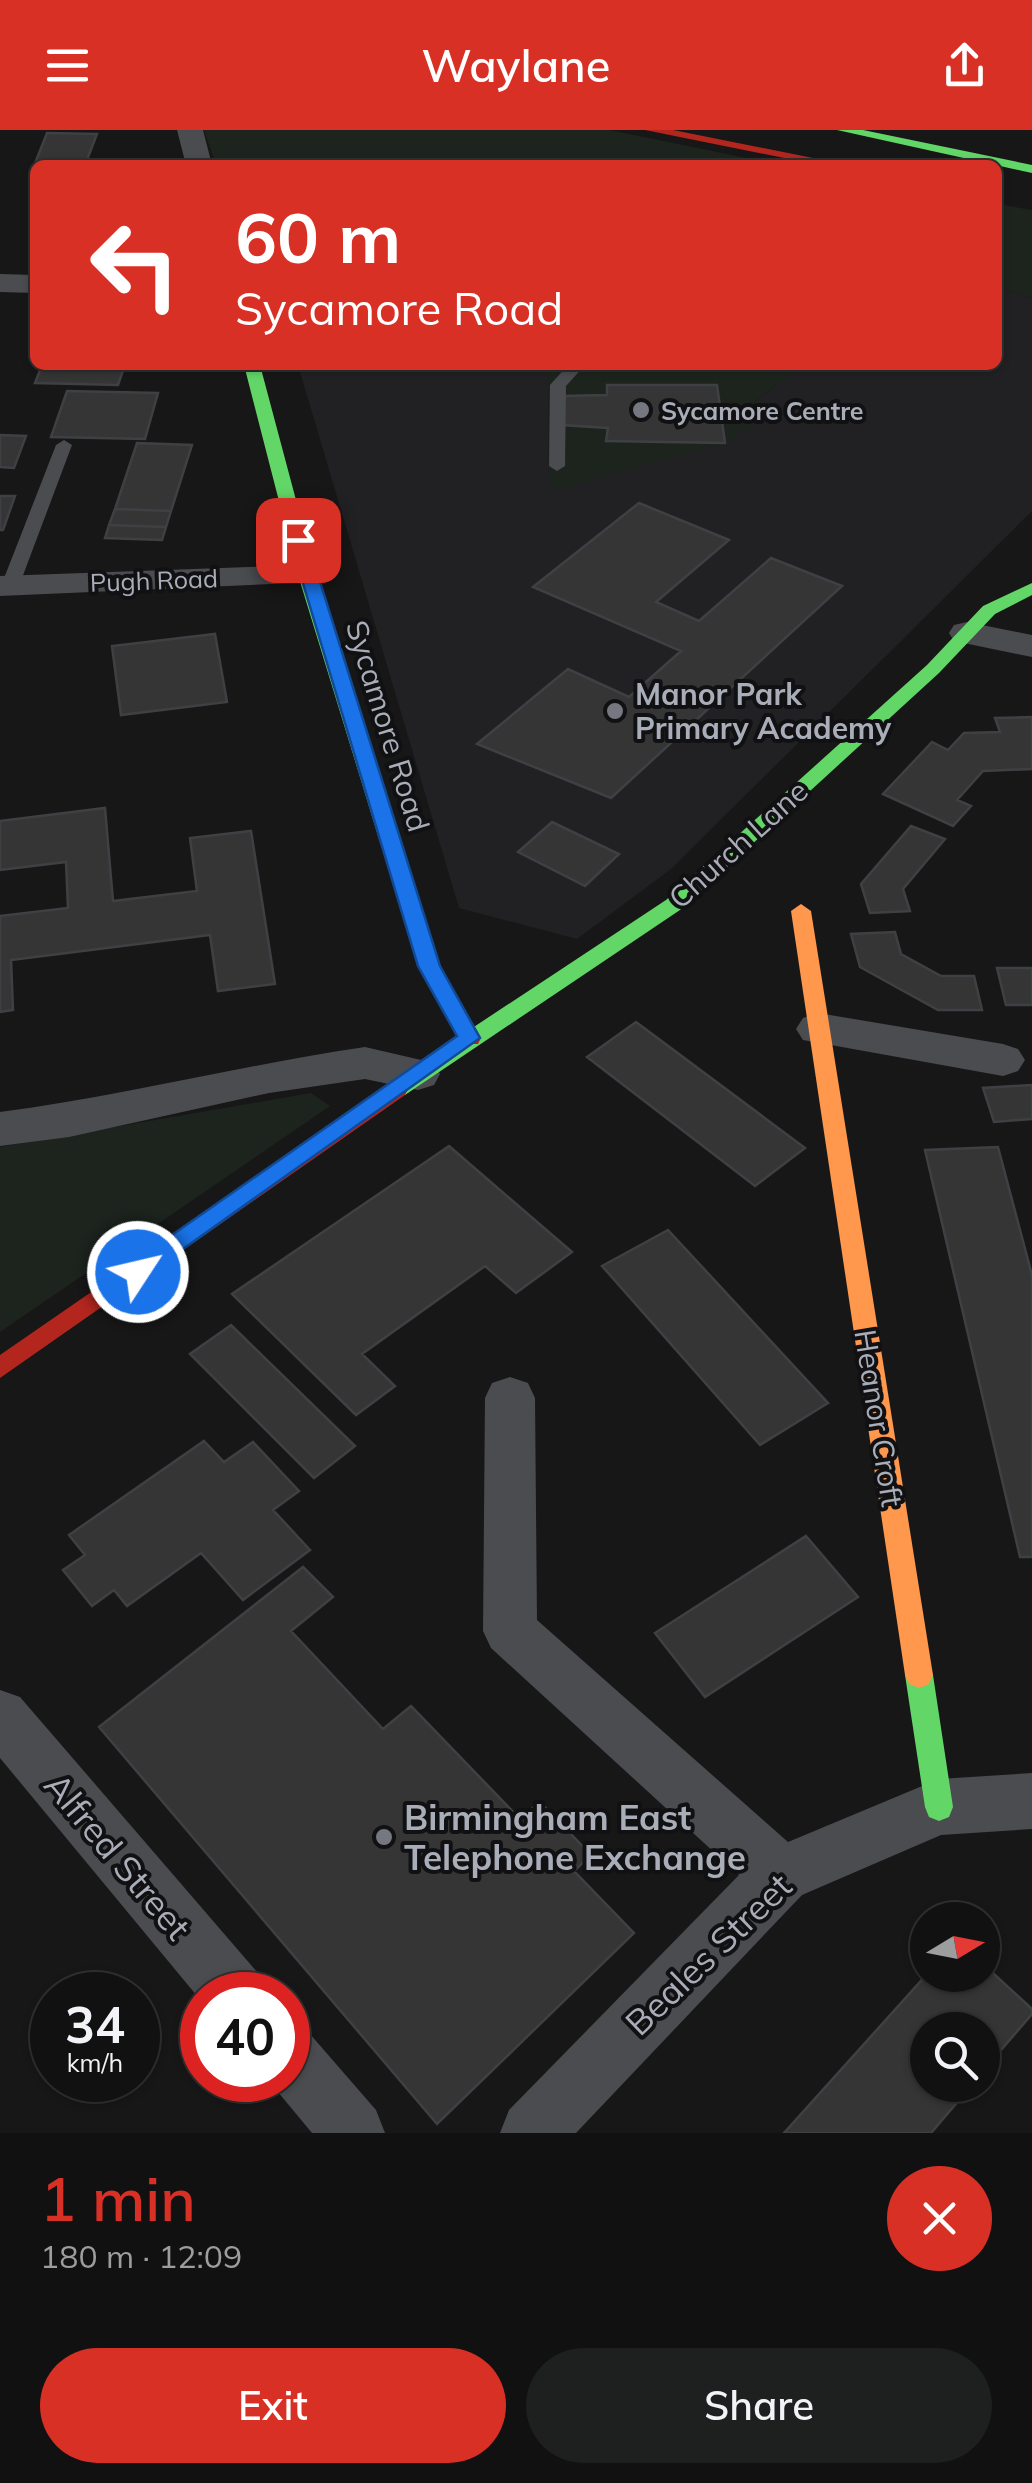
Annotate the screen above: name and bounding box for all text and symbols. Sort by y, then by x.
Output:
text: Waylane [422,37,610,93]
icon: menu [40,38,95,93]
icon: share [937,38,992,93]
text: 60 m [235,193,401,281]
icon: left [70,200,200,330]
text: Sycamore Road [235,280,563,336]
place label: Sycamore Centre [661,395,864,426]
marker: Sycamore Centre [630,399,652,421]
pin [256,498,341,583]
icon: arrive [271,513,326,568]
street label: Pugh Road [89,562,219,598]
street label: Sycamore Road [338,616,438,836]
place label: Manor Park Primary Academy [635,675,892,747]
marker: Manor Park Primary Academy [604,700,626,722]
street label: Church Lane [660,771,816,917]
position arrow [86,1220,190,1324]
street label: Heanor Croft [846,1327,912,1509]
street label: Alfred Street [35,1764,201,1948]
place label: Birmingham East Telephone Exchange [404,1795,746,1879]
marker: Birmingham East Telephone Exchange [373,1826,395,1848]
street label: Beales Street [616,1864,800,2044]
north arrow [910,1902,1000,1992]
map controls [910,1902,1000,2102]
speed limit sign: 40 [180,1972,310,2102]
text: 34 [65,1993,125,2056]
button: search [910,2012,1000,2102]
text: km/h [67,2047,123,2078]
text: 1 min [40,2161,196,2236]
button: close [887,2166,992,2271]
text: 180 m · 12:09 [40,2236,242,2276]
button: Exit [40,2348,506,2463]
button: Share [526,2348,992,2463]

